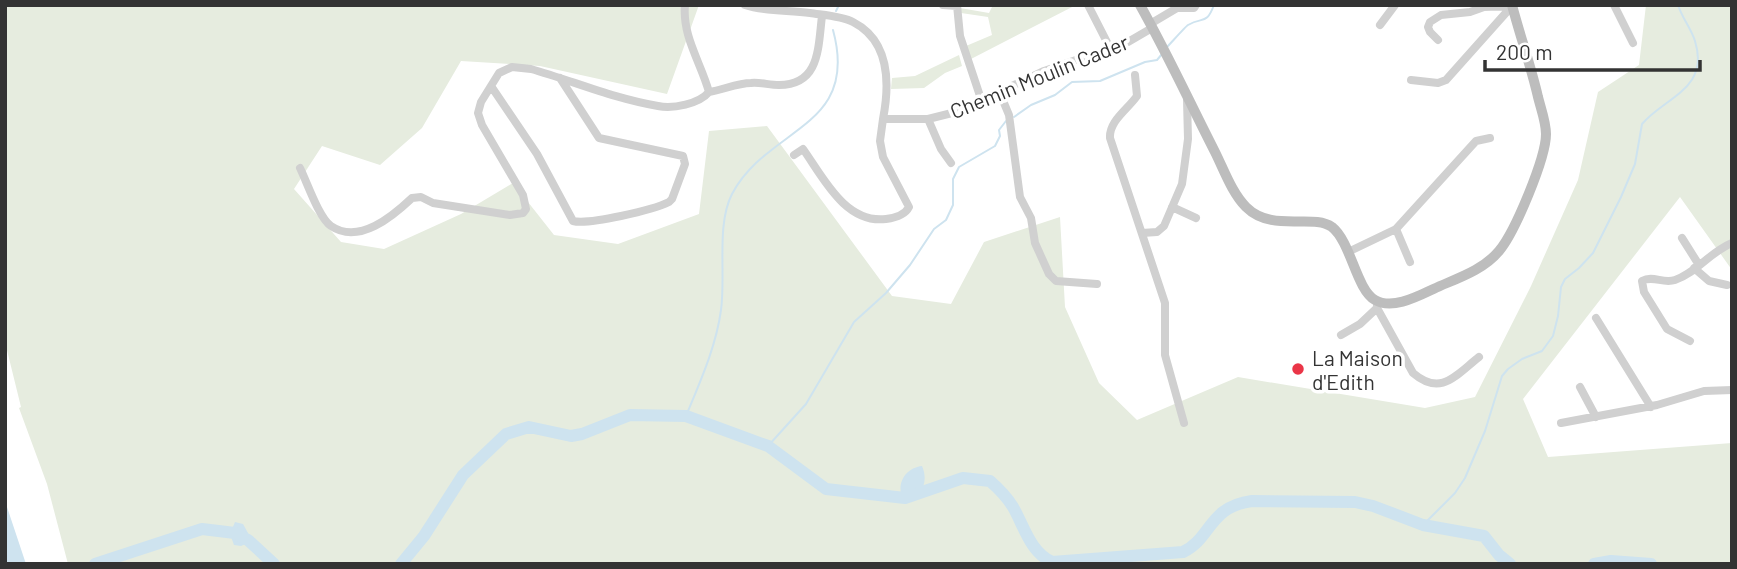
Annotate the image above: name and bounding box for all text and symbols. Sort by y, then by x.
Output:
scale bar [1485,28,1700,72]
street label: Chemin Moulin Cader [946,29,1132,123]
text: 200 m [1496,39,1553,64]
place label: La Maison d'Edith [1312,345,1403,394]
marker: La Maison d'Edith [1290,361,1306,377]

